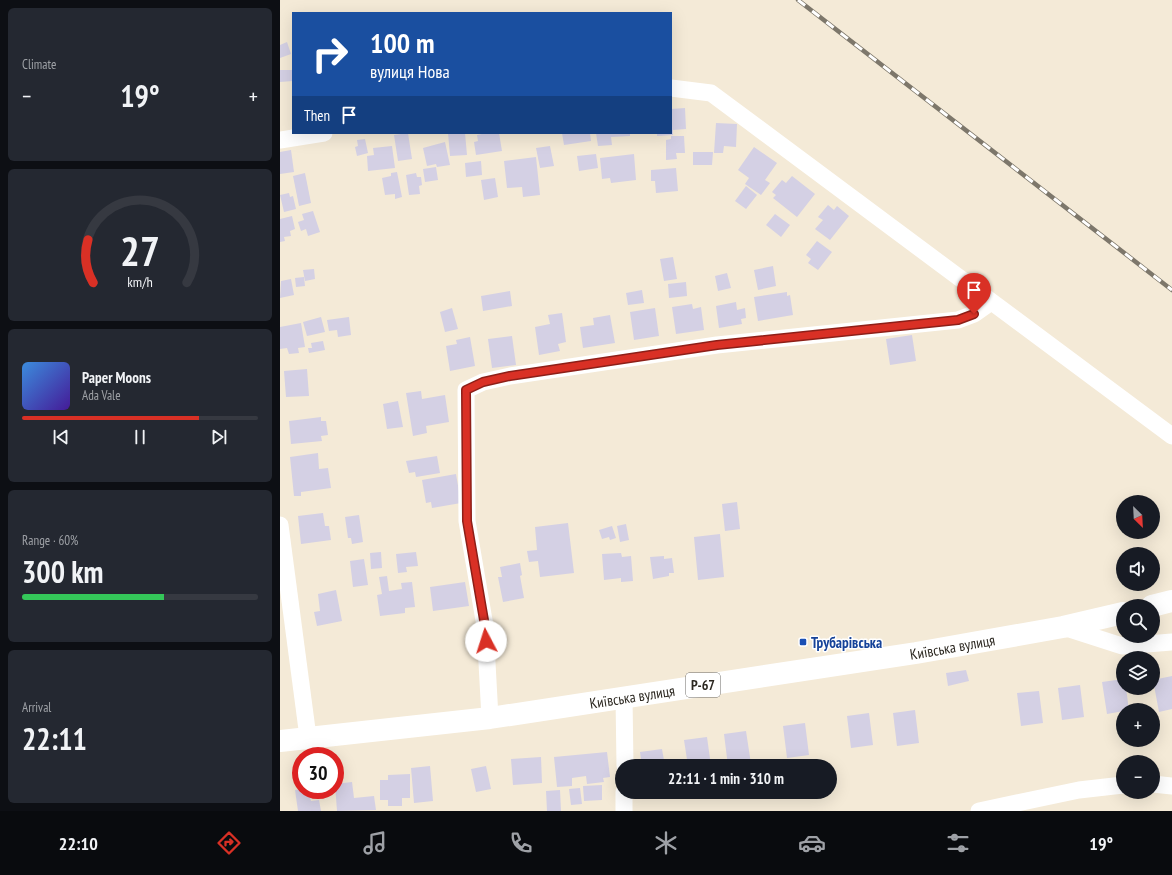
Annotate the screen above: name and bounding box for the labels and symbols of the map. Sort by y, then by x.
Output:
pin [957,273,991,314]
north arrow [1116,495,1160,539]
position arrow [465,620,507,662]
street label: Київська вулиця [908,630,997,663]
place label: Трубарівська [811,633,882,652]
marker: Трубарівська [798,637,808,647]
road number: Р-67 [686,673,720,697]
street label: Київська вулиця [588,680,676,712]
speed limit sign: 30 [292,747,344,799]

